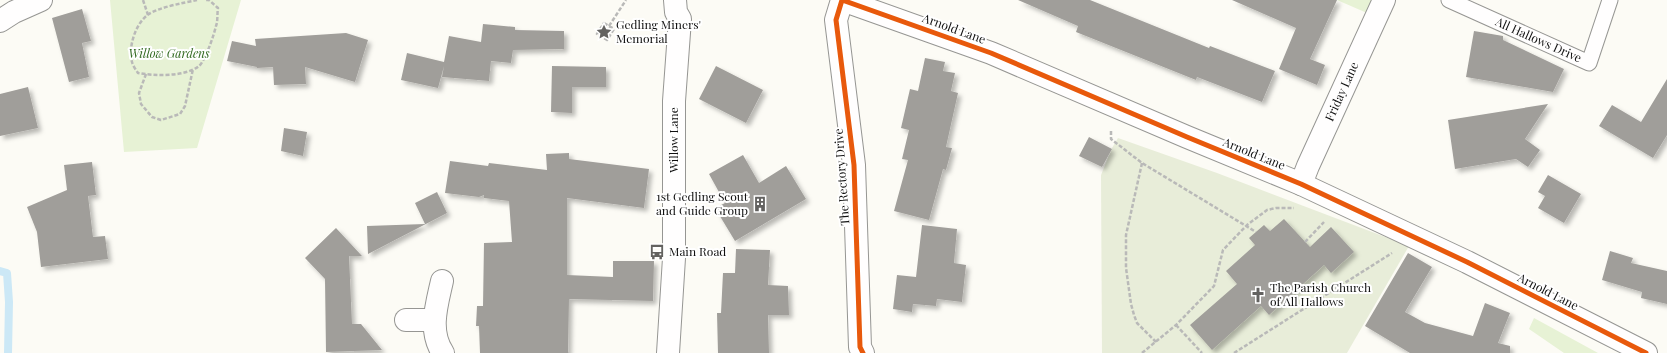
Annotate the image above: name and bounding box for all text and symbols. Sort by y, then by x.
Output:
street label: Arnold Lane [920,9,988,47]
street label: All Hallows Drive [1492,13,1584,66]
place label: Gedling Miners' Memorial [616,16,701,46]
place icon: Gedling Miners' Memorial [595,23,613,41]
park label: Willow Gardens [128,45,210,61]
street label: Friday Lane [1321,59,1362,124]
street label: Willow Lane [665,107,681,174]
street label: The Rectory Drive [830,128,852,226]
street label: Arnold Lane [1220,133,1288,173]
place label: 1st Gedling Scout and Guide Group [656,188,749,218]
building icon: 1st Gedling Scout and Guide Group [751,195,769,213]
bus stop icon: Main Road [648,243,666,261]
place label: Main Road [669,243,726,259]
street label: Arnold Lane [1515,269,1582,313]
place label: The Parish Church of All Hallows [1270,279,1371,309]
church icon: The Parish Church of All Hallows [1249,286,1267,304]

